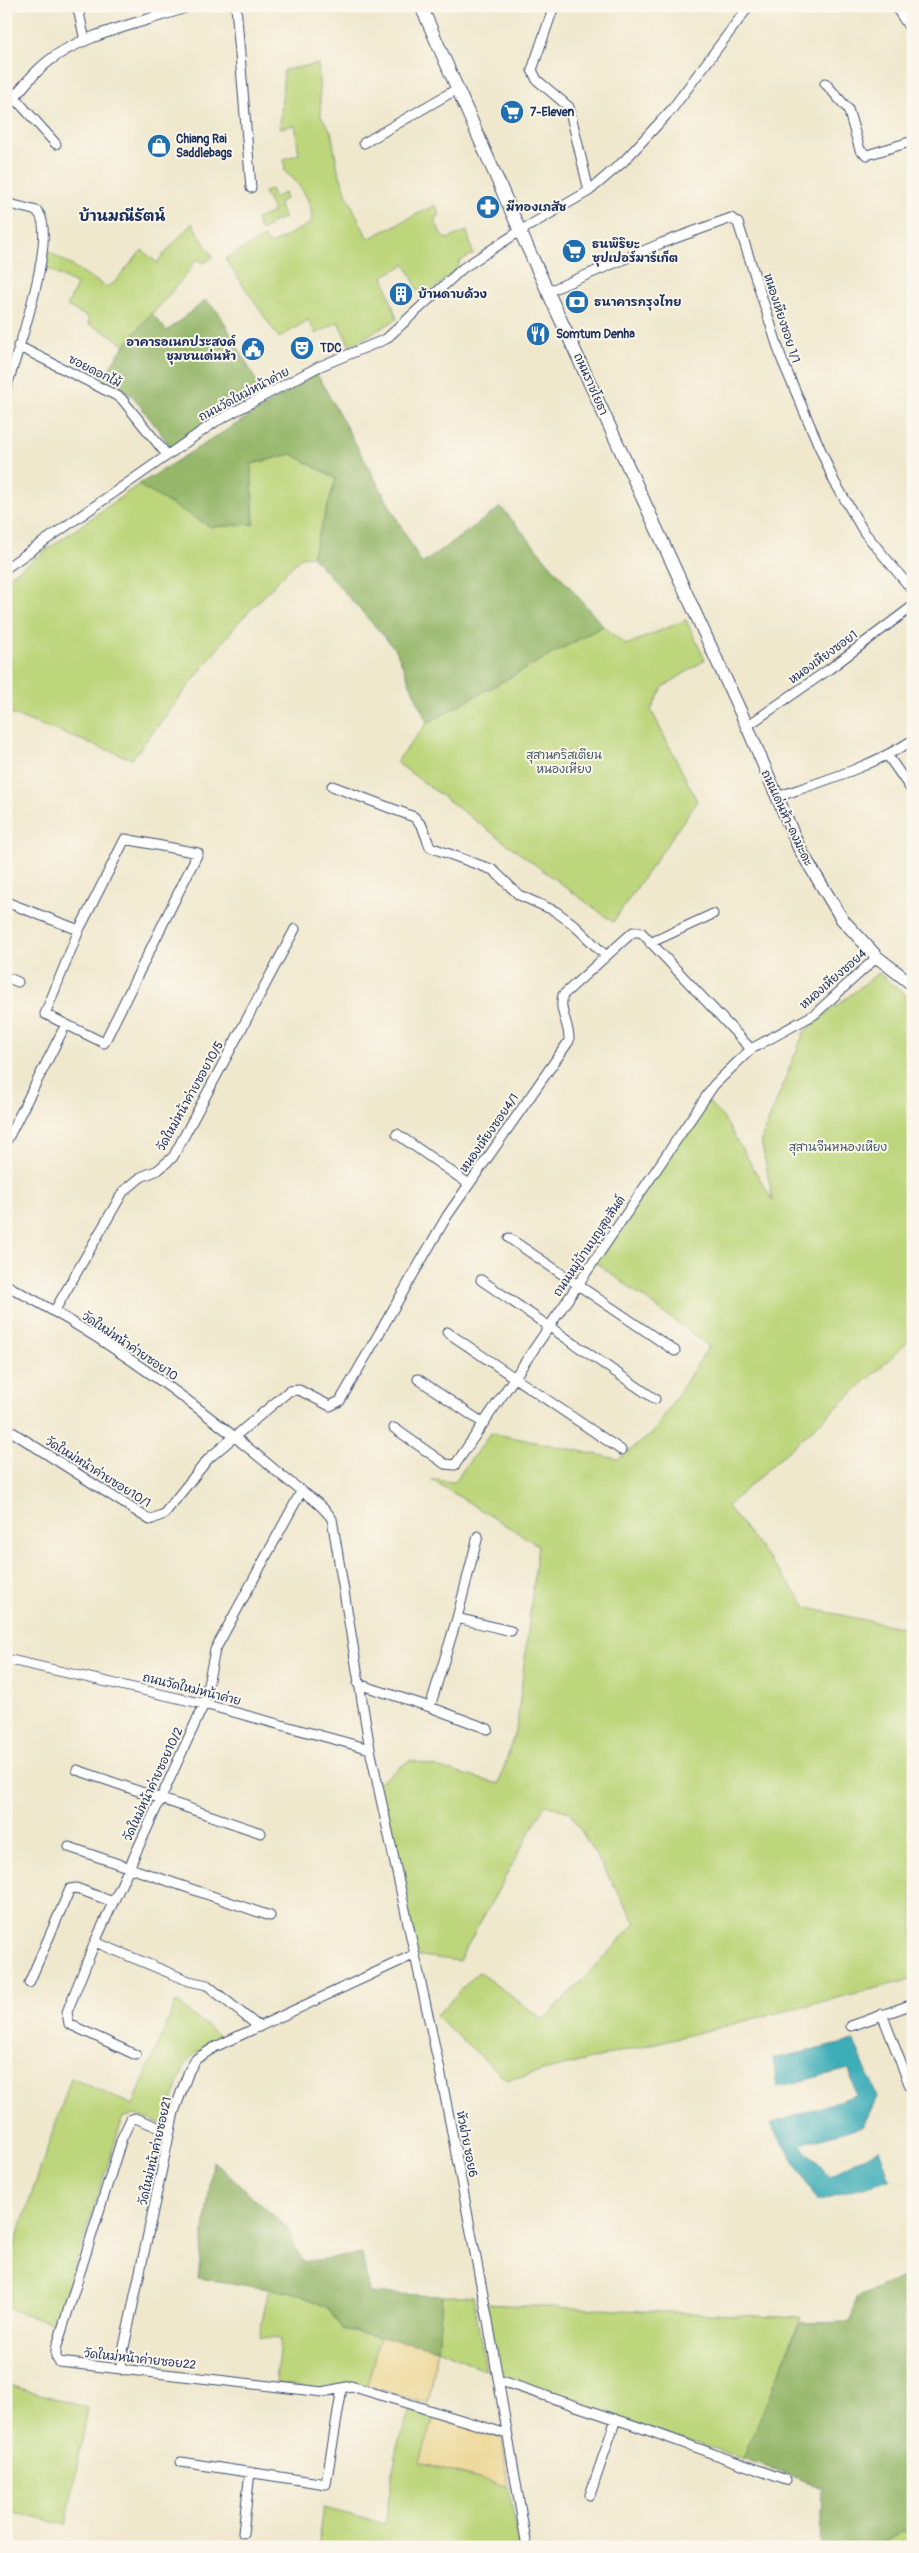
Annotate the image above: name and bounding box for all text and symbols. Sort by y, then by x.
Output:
supermarket icon: 7-Eleven [499,99,525,125]
place label: 7-Eleven [530,105,575,120]
place label: Chiang Rai Saddlebags [176,132,233,161]
shop icon: Chiang Rai Saddlebags [146,133,172,159]
pharmacy icon: มีทองเภสัช [475,194,501,220]
place label: มีทองเภสัช [506,199,567,215]
district label: บ้านมณีรัตน์ [79,206,165,226]
place label: ธนพิริยะ ซุปเปอร์มาร์เก็ต [592,237,678,267]
supermarket icon: ธนพิริยะ ซุปเปอร์มาร์เก็ต [561,238,587,264]
street label: หนองเหียงซอย 1/1 [760,271,803,365]
building icon: บ้านดาบด้วง [388,281,414,307]
place label: บ้านดาบด้วง [418,287,487,302]
bank icon: ธนาคารกรุงไทย [564,289,590,315]
place label: ธนาคารกรุงไทย [594,294,681,311]
restaurant icon: Somtum Denha [525,321,551,347]
place label: Somtum Denha [556,327,635,342]
place label: อาคารอเนกประสงค์ ชุมชนเด่นห้า [126,334,236,365]
theatre icon: TDC [289,335,315,361]
public building icon: อาคารอเนกประสงค์ ชุมชนเด่นห้า [240,336,266,362]
place label: TDC [319,341,342,356]
street label: ถนนราชโยธา [570,350,612,418]
street label: ซอยดอกไม้ [66,351,124,391]
street label: ถนนวัดใหม่หน้าค่าย [196,363,292,425]
street label: หนองเหียงซอย1 [786,627,861,687]
park label: สุสานคริสเตียน หนองเหียง [526,748,602,777]
street label: ถนนเด่นห้า-ดงมะดะ [758,767,816,869]
street label: หนองเหียงซอย4 [797,946,870,1013]
street label: วัดใหม่หน้าค่ายซอย10/5 [153,1038,227,1154]
street label: หนองเหียงซอย4/1 [457,1091,522,1176]
park label: สุสานจีนหนองเหียง [789,1140,887,1156]
street label: ถนนหมู่บ้านบุญสุขสันต์ [549,1192,630,1300]
street label: วัดใหม่หน้าค่ายซอย10 [79,1308,181,1384]
street label: วัดใหม่หน้าค่ายซอย10/1 [42,1433,154,1511]
street label: ถนนวัดใหม่หน้าค่าย [141,1669,243,1709]
street label: วัดใหม่หน้าค่ายซอย10/2 [120,1724,186,1843]
street label: วัดใหม่หน้าค่ายซอย21 [135,2095,175,2207]
street label: หัวฝาย ซอย6 [453,2110,480,2179]
street label: วัดใหม่หน้าค่ายซอย22 [83,2345,197,2373]

